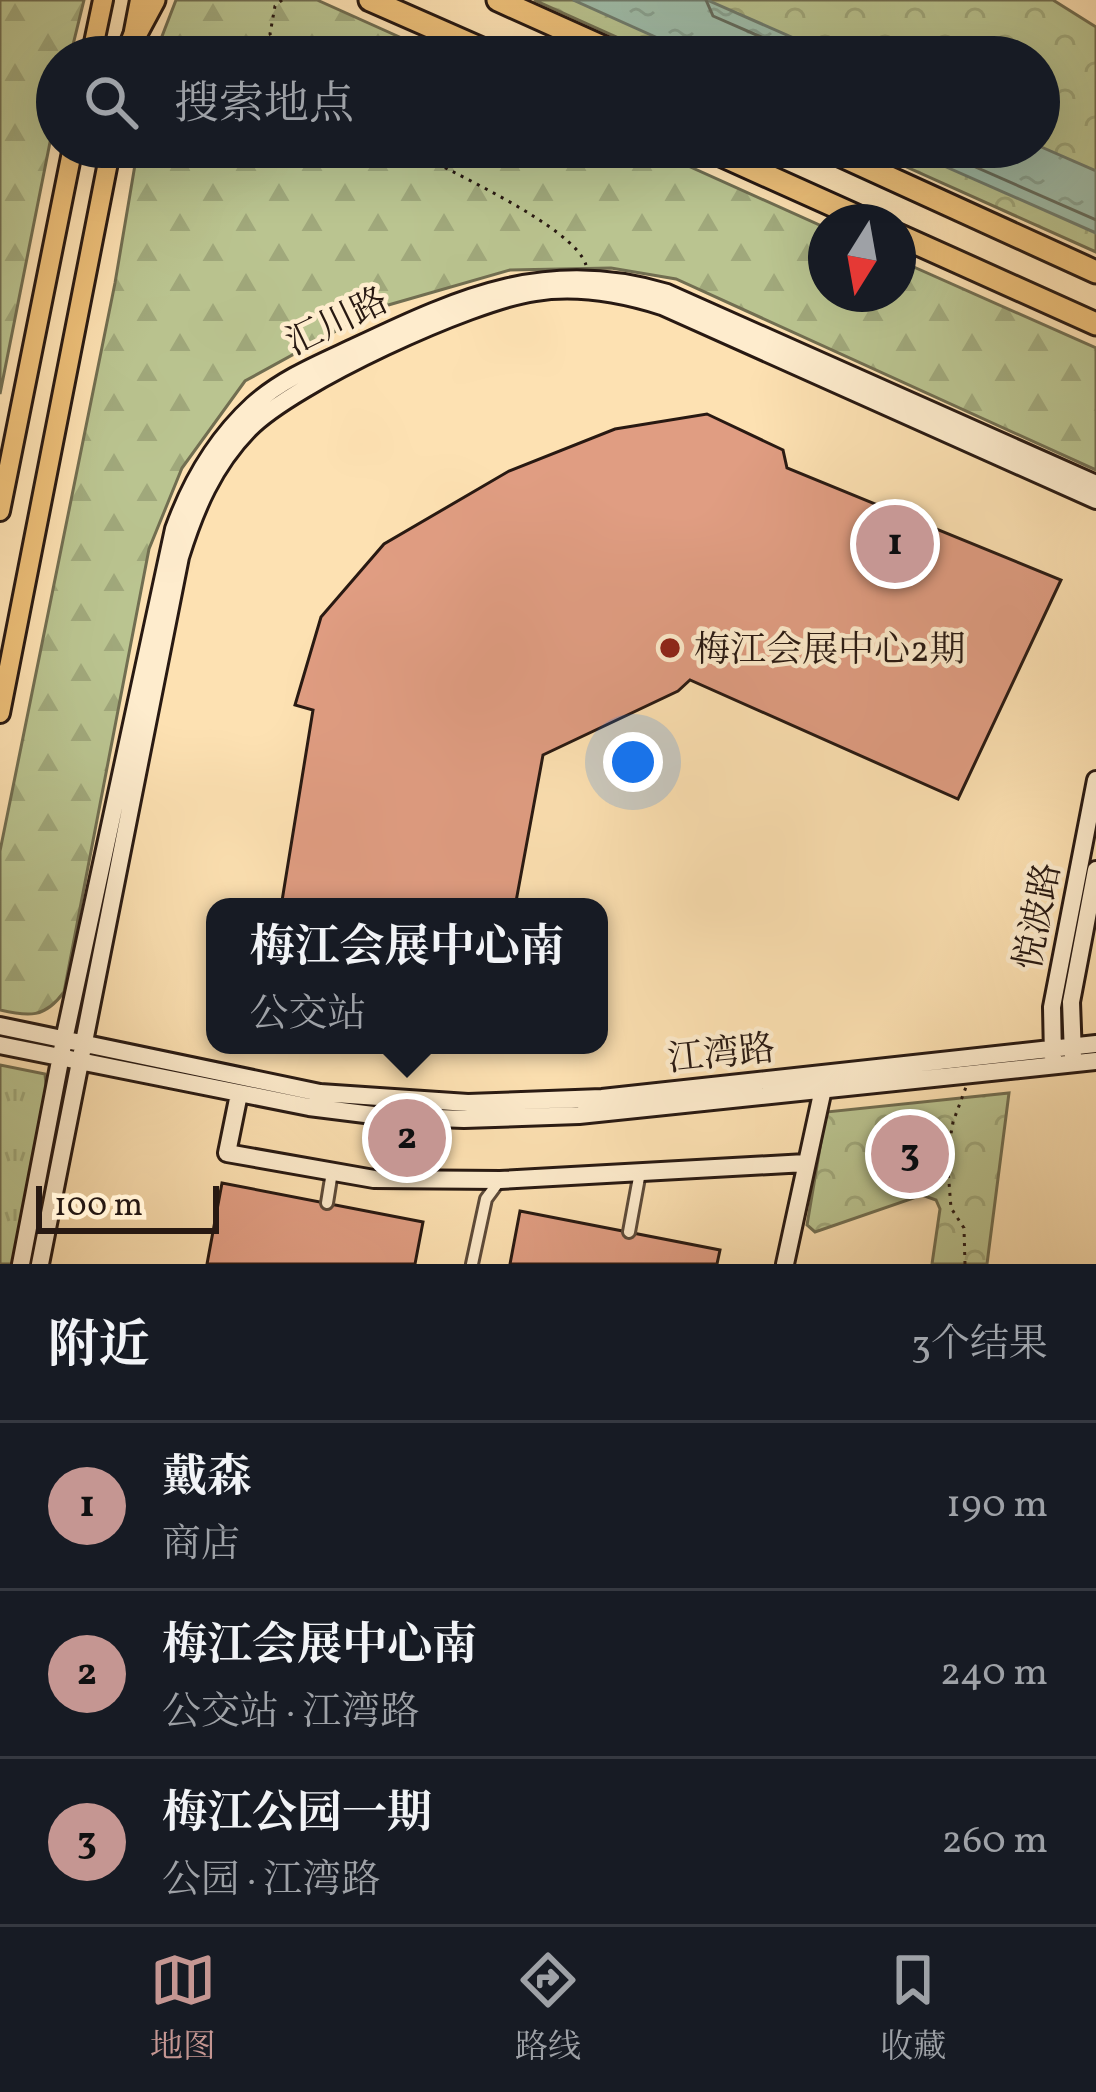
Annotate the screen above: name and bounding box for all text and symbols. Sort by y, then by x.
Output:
search box [36,36,1060,168]
icon: search [78,69,144,135]
text: 搜索地点 [174,75,354,138]
north arrow [808,204,916,312]
street label: 汇川路 [278,277,397,370]
pin: 1 [856,499,934,589]
place label: 梅江会展中心2期 [694,627,965,677]
marker: 梅江会展中心2期 [657,635,683,661]
your location [603,732,663,792]
street label: 悦波路 [1005,859,1075,975]
popup [206,898,608,1054]
text: 梅江会展中心南 [249,918,565,981]
text: 公交站 [249,989,367,1043]
street label: 江湾路 [665,1025,778,1086]
pin: 2 [368,1093,446,1183]
pin: 3 [871,1109,949,1199]
scale bar [36,1180,219,1233]
text: 100 m [54,1184,143,1230]
text: 附近 [48,1312,150,1383]
text: 3个结果 [911,1319,1048,1373]
text: 戴森 [162,1448,252,1511]
text: 1 [79,1479,95,1533]
text: 190 m [946,1479,1048,1533]
text: 商店 [162,1519,240,1573]
text: 梅江会展中心南 [162,1616,477,1679]
text: 2 [77,1647,97,1701]
text: 240 m [940,1647,1048,1701]
text: 公交站 · 江湾路 [162,1687,419,1741]
text: 梅江公园一期 [162,1784,432,1847]
text: 3 [77,1815,97,1869]
text: 260 m [942,1815,1048,1869]
text: 公园 · 江湾路 [162,1855,380,1909]
tab: 地图 [150,1947,216,2072]
tab: 路线 [515,1947,581,2072]
tab: 收藏 [880,1947,946,2072]

